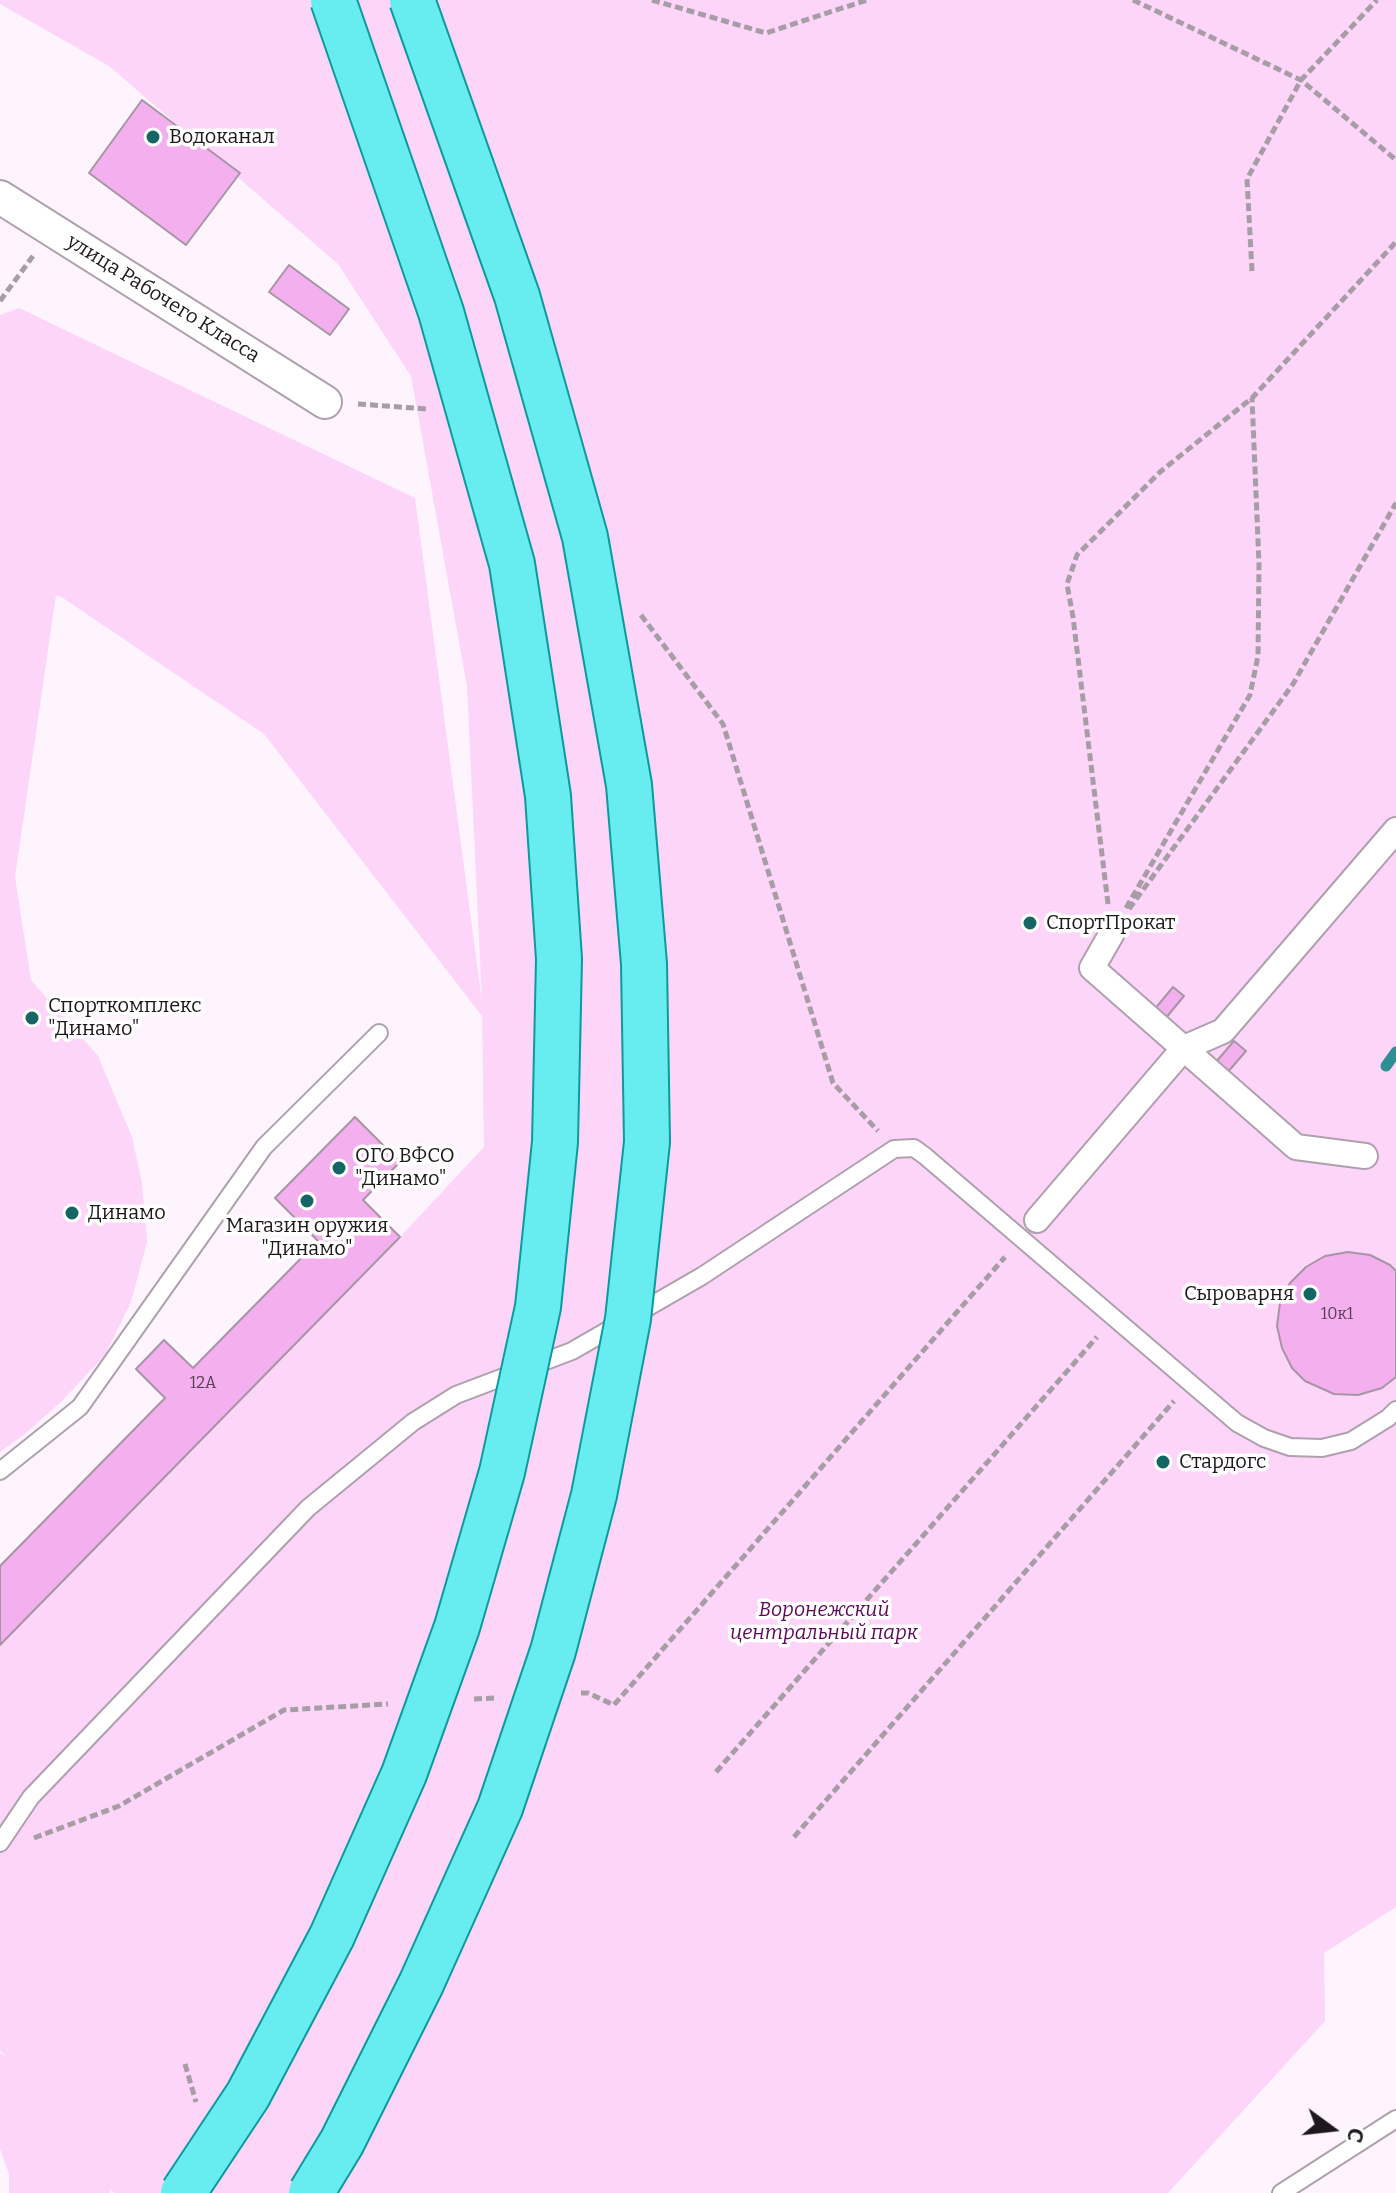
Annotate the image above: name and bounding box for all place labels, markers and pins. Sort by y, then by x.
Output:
place label: Водоканал [169,125,275,149]
marker: Водоканал [144,128,162,146]
place label: СпортПрокат [1046,911,1175,935]
marker: СпортПрокат [1021,914,1039,932]
place label: Спорткомплекс "Динамо" [48,994,201,1041]
marker: Спорткомплекс "Динамо" [23,1009,41,1027]
place label: ОГО ВФСО "Динамо" [355,1144,455,1191]
marker: ОГО ВФСО "Динамо" [330,1159,348,1177]
marker: Магазин оружия "Динамо" [298,1192,316,1210]
place label: Динамо [88,1201,166,1225]
marker: Динамо [63,1204,81,1222]
place label: Магазин оружия "Динамо" [226,1214,388,1261]
place label: Сыроварня [1184,1282,1294,1306]
marker: Сыроварня [1301,1285,1319,1303]
place label: Стардогс [1179,1450,1266,1474]
marker: Стардогс [1154,1453,1172,1471]

